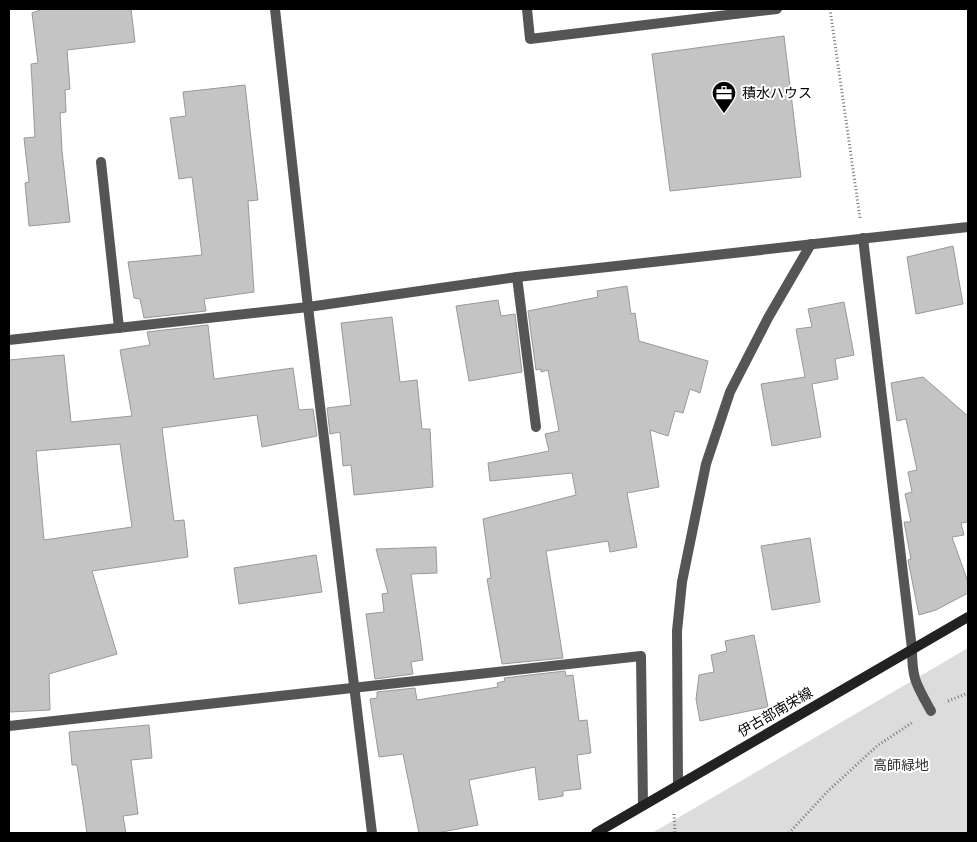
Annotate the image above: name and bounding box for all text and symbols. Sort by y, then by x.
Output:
office icon: 積水ハウス [711,80,737,114]
place label: 積水ハウス [742,84,812,101]
street label: 伊古部南栄線 [734,683,815,740]
park label: 高師緑地 [873,756,929,773]

